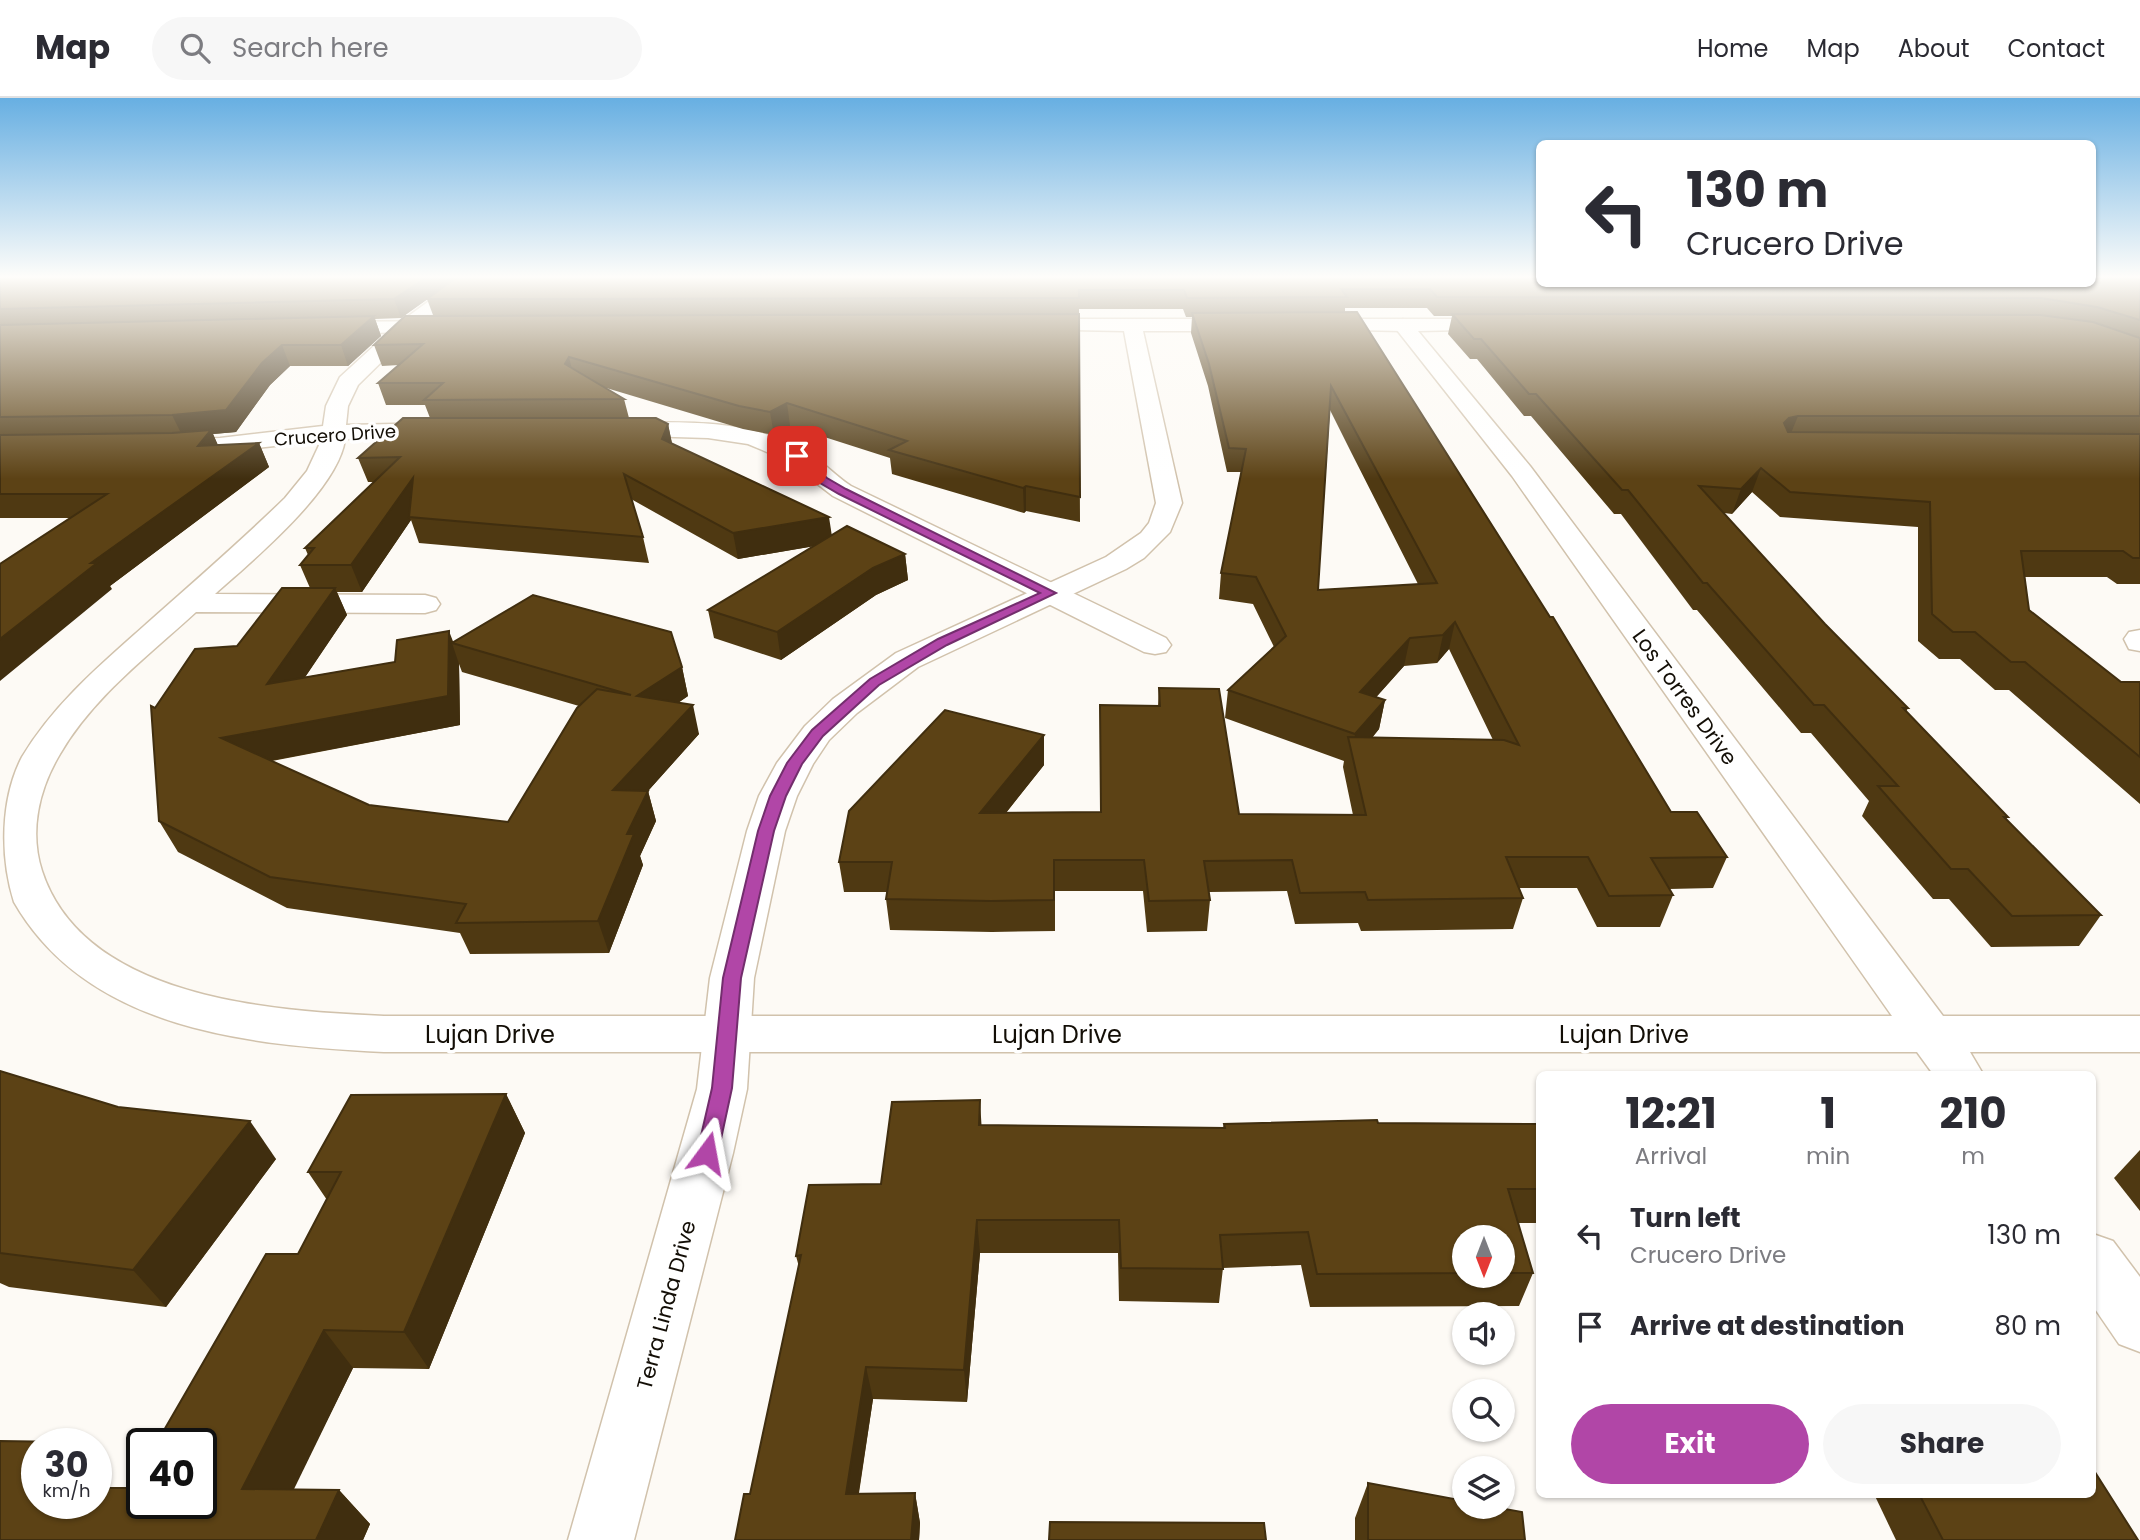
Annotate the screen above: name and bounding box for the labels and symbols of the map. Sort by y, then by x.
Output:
street label: Crucero Drive [273,418,397,452]
pin [767,426,827,486]
street label: Los Torres Drive [1626,623,1744,771]
street label: Lujan Drive [425,1018,555,1051]
street label: Lujan Drive [992,1018,1122,1051]
street label: Lujan Drive [1559,1018,1689,1051]
position arrow [670,1116,744,1190]
street label: Terra Linda Drive [629,1217,703,1393]
north arrow [1452,1225,1516,1288]
speed limit sign: 40 [126,1428,217,1519]

